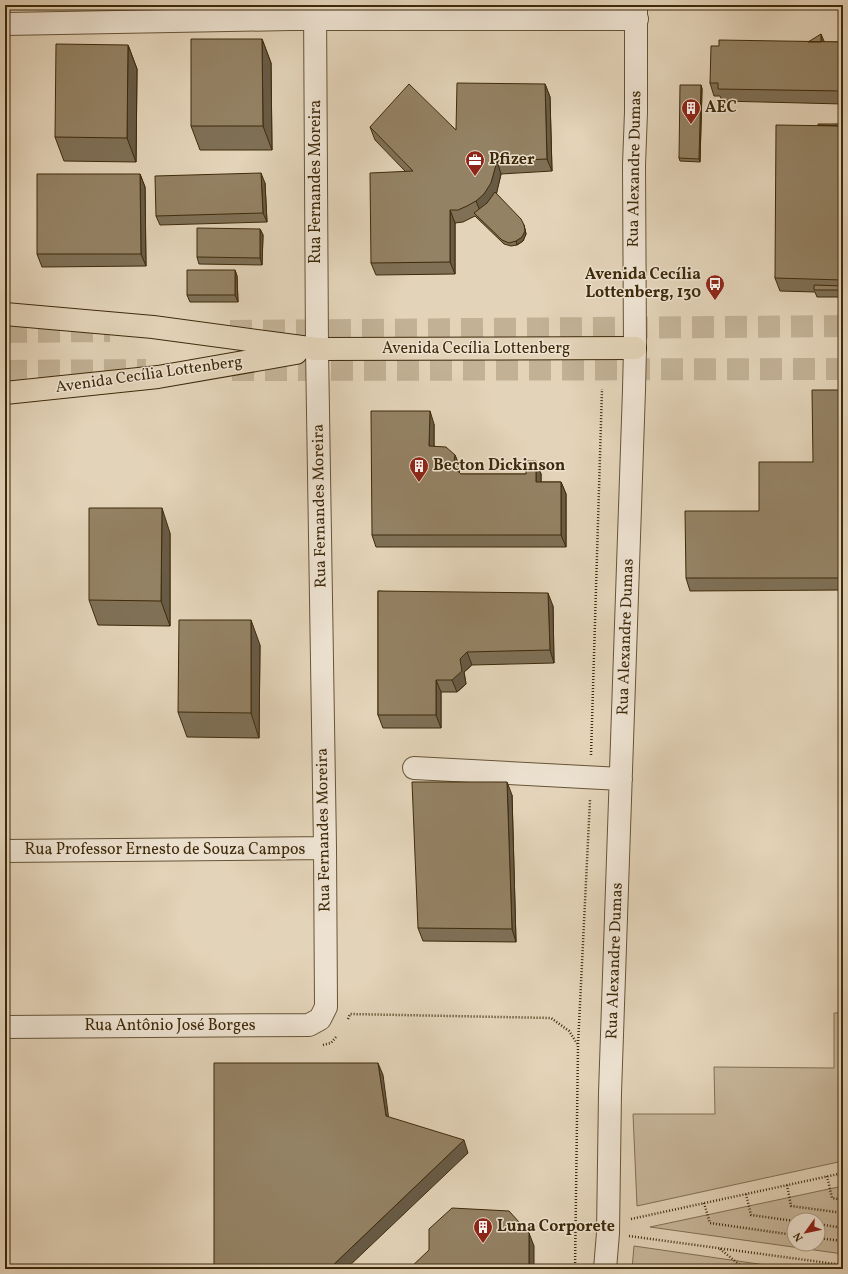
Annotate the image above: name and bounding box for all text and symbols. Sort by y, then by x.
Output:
street label: Rua Alexandre Dumas [623,90,647,248]
building icon: AEC [680,97,702,125]
place label: AEC [705,97,737,119]
street label: Rua Fernandes Moreira [305,100,327,264]
office icon: Pfizer [464,149,486,177]
place label: Pfizer [489,149,535,171]
place label: Avenida Cecília Lottenberg, 130 [585,264,701,304]
bus stop icon: Avenida Cecília Lottenberg, 130 [704,273,726,301]
street label: Avenida Cecília Lottenberg [382,338,570,360]
street label: Avenida Cecília Lottenberg [54,351,244,399]
street label: Rua Fernandes Moreira [308,424,332,588]
building icon: Becton Dickinson [408,455,430,483]
place label: Becton Dickinson [433,455,566,477]
street label: Rua Alexandre Dumas [612,558,640,716]
street label: Rua Fernandes Moreira [312,748,336,912]
street label: Rua Professor Ernesto de Souza Campos [25,839,306,861]
street label: Rua Alexandre Dumas [601,882,629,1040]
street label: Rua Antônio José Borges [84,1015,256,1037]
north arrow [786,1212,826,1252]
building icon: Luna Corporete [472,1216,494,1244]
place label: Luna Corporete [497,1216,615,1238]
text: N [790,1229,807,1244]

